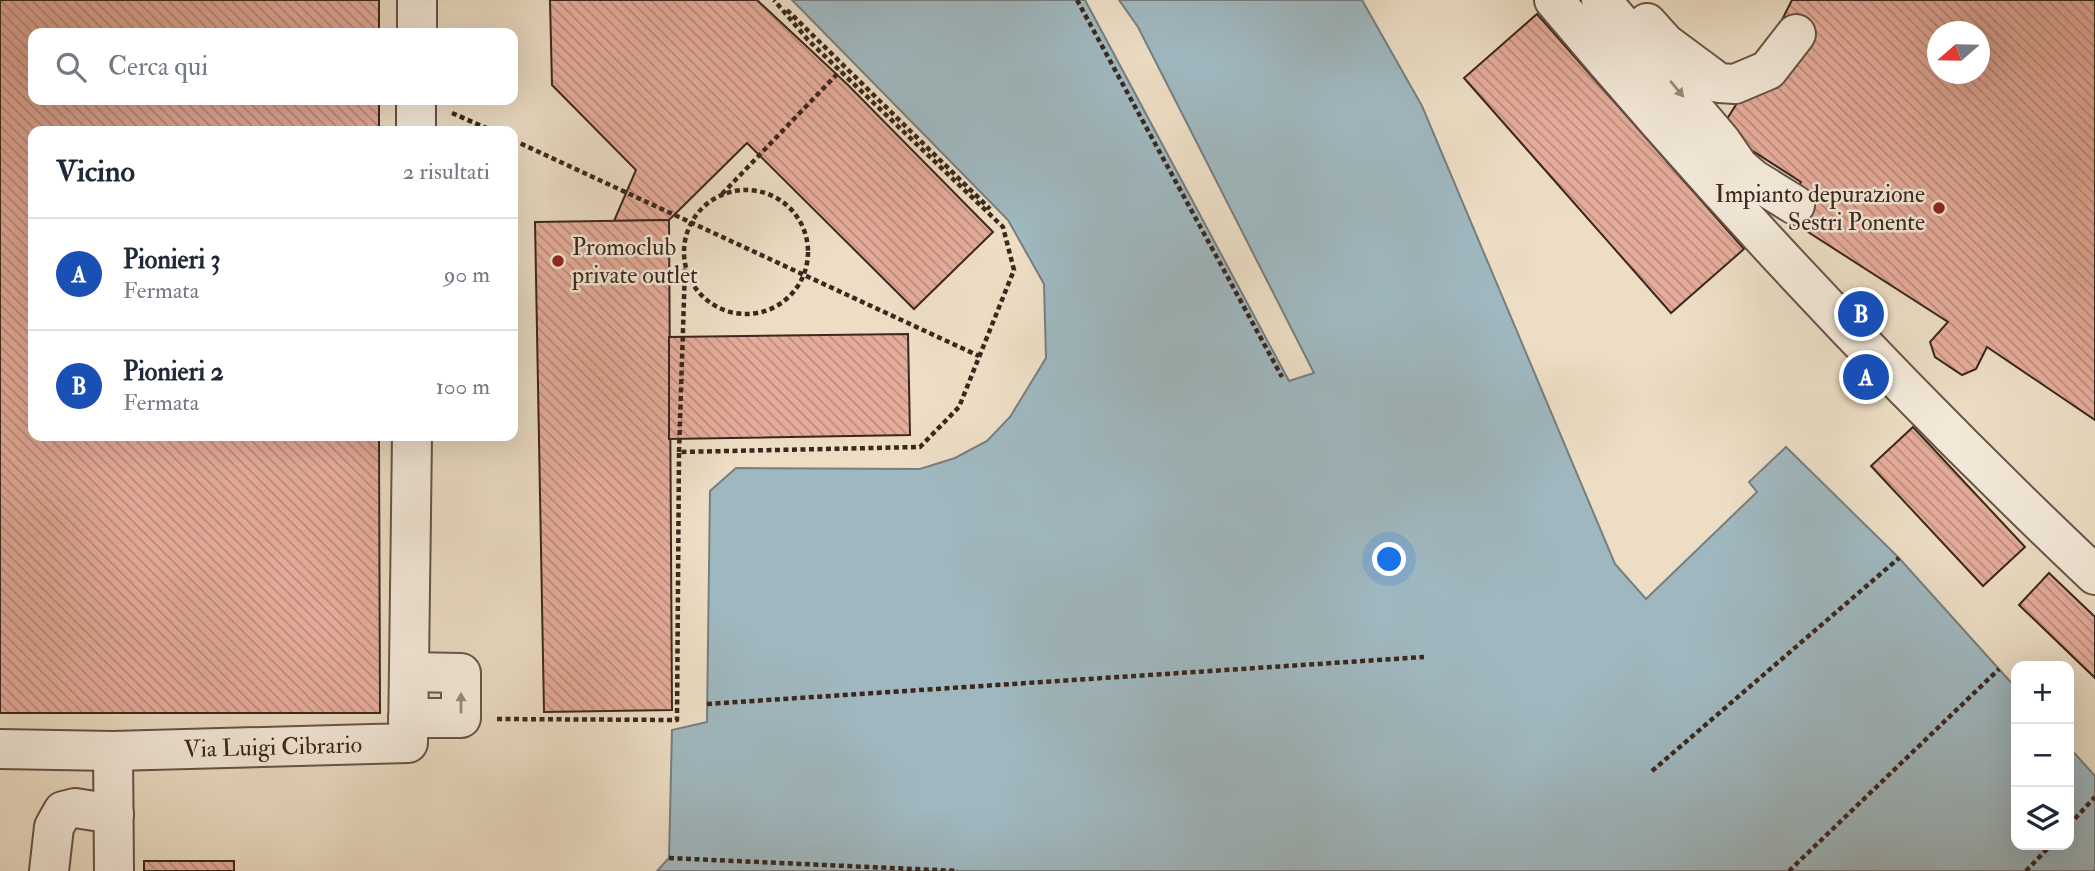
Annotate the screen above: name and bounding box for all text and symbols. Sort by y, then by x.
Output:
north arrow [1927,21,1990,84]
search box [28,28,518,105]
icon: search [52,48,90,86]
text: Cerca qui [108,51,208,83]
one-way arrow [1669,81,1684,98]
text: Vicino [56,153,135,190]
text: 2 risultati [403,157,490,186]
place label: Impianto depurazione Sestri Ponente [1715,179,1925,238]
marker: Impianto depurazione Sestri Ponente [1931,200,1947,216]
place label: Promoclub private outlet [571,232,698,291]
text: Pionieri 3 [123,244,221,276]
marker: Promoclub private outlet [550,253,566,269]
text: A [72,260,86,289]
text: 90 m [444,260,490,289]
text: Fermata [123,276,199,305]
pin: B [1838,288,1884,340]
pin: A [1843,351,1889,403]
text: Pionieri 2 [123,356,224,388]
text: B [71,372,87,401]
text: 100 m [436,372,490,401]
text: Fermata [123,388,199,417]
your location [1372,542,1406,576]
map controls [2011,661,2074,850]
button: + [2011,661,2074,724]
one-way arrow [455,691,467,713]
button: − [2011,724,2074,787]
street label: Via Luigi Cibrario [183,729,363,765]
button: layers [2011,787,2074,850]

